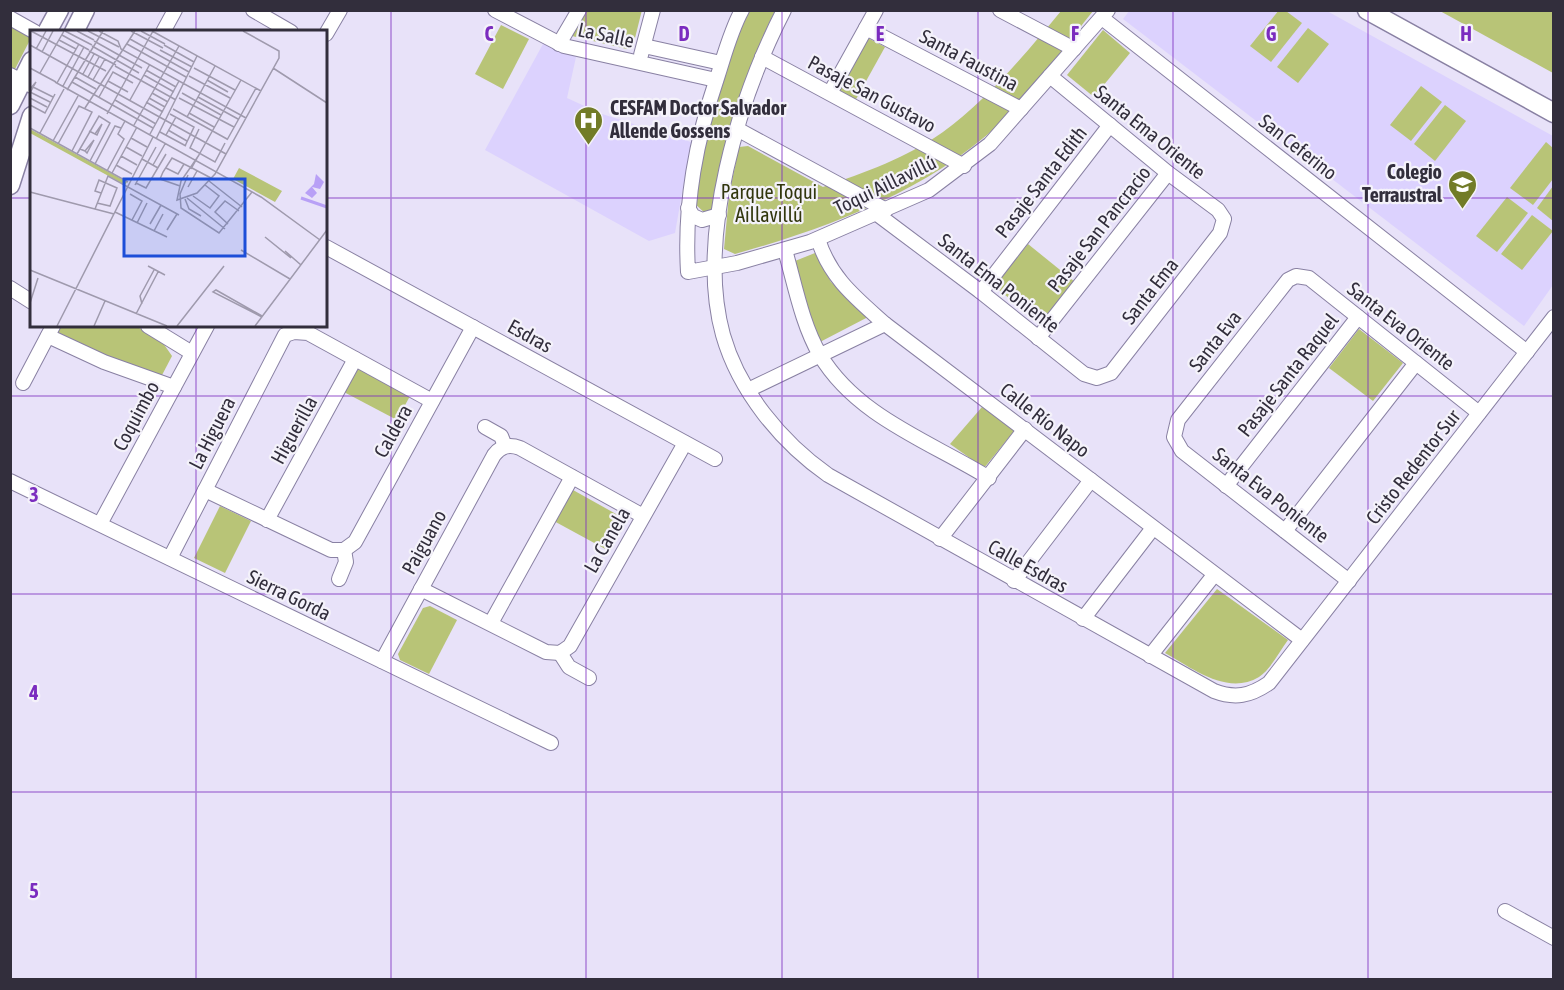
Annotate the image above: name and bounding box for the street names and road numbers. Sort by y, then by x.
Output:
street label: La Salle [576,17,636,52]
street label: Santa Faustina [916,24,1022,95]
street label: Pasaje San Gustavo [804,50,940,137]
street label: Santa Ema Oriente [1090,80,1210,183]
street label: San Ceferino [1255,109,1342,184]
street label: Pasaje Santa Edith [990,122,1091,242]
street label: Toqui Aillavillú [830,150,940,219]
street label: Pasaje San Pancracio [1042,161,1155,296]
street label: Santa Ema Poniente [934,228,1064,337]
street label: Santa Ema [1117,253,1183,328]
street label: Santa Eva Oriente [1343,277,1459,375]
street label: Santa Eva [1184,306,1246,376]
street label: Pasaje Santa Raquel [1233,308,1343,441]
street label: Esdras [504,314,556,357]
street label: Coquimbo [108,377,163,454]
street label: Calle Río Napo [996,378,1095,462]
street label: Higuerilla [266,392,322,468]
street label: La Higuera [184,393,240,473]
street label: Caldera [369,400,416,461]
street label: Cristo Redentor Sur [1361,404,1465,529]
street label: Santa Eva Poniente [1209,442,1334,547]
street label: La Canela [579,503,634,576]
street label: Paiguano [397,506,451,578]
street label: Calle Esdras [984,534,1072,597]
street label: Sierra Gorda [244,564,335,625]

